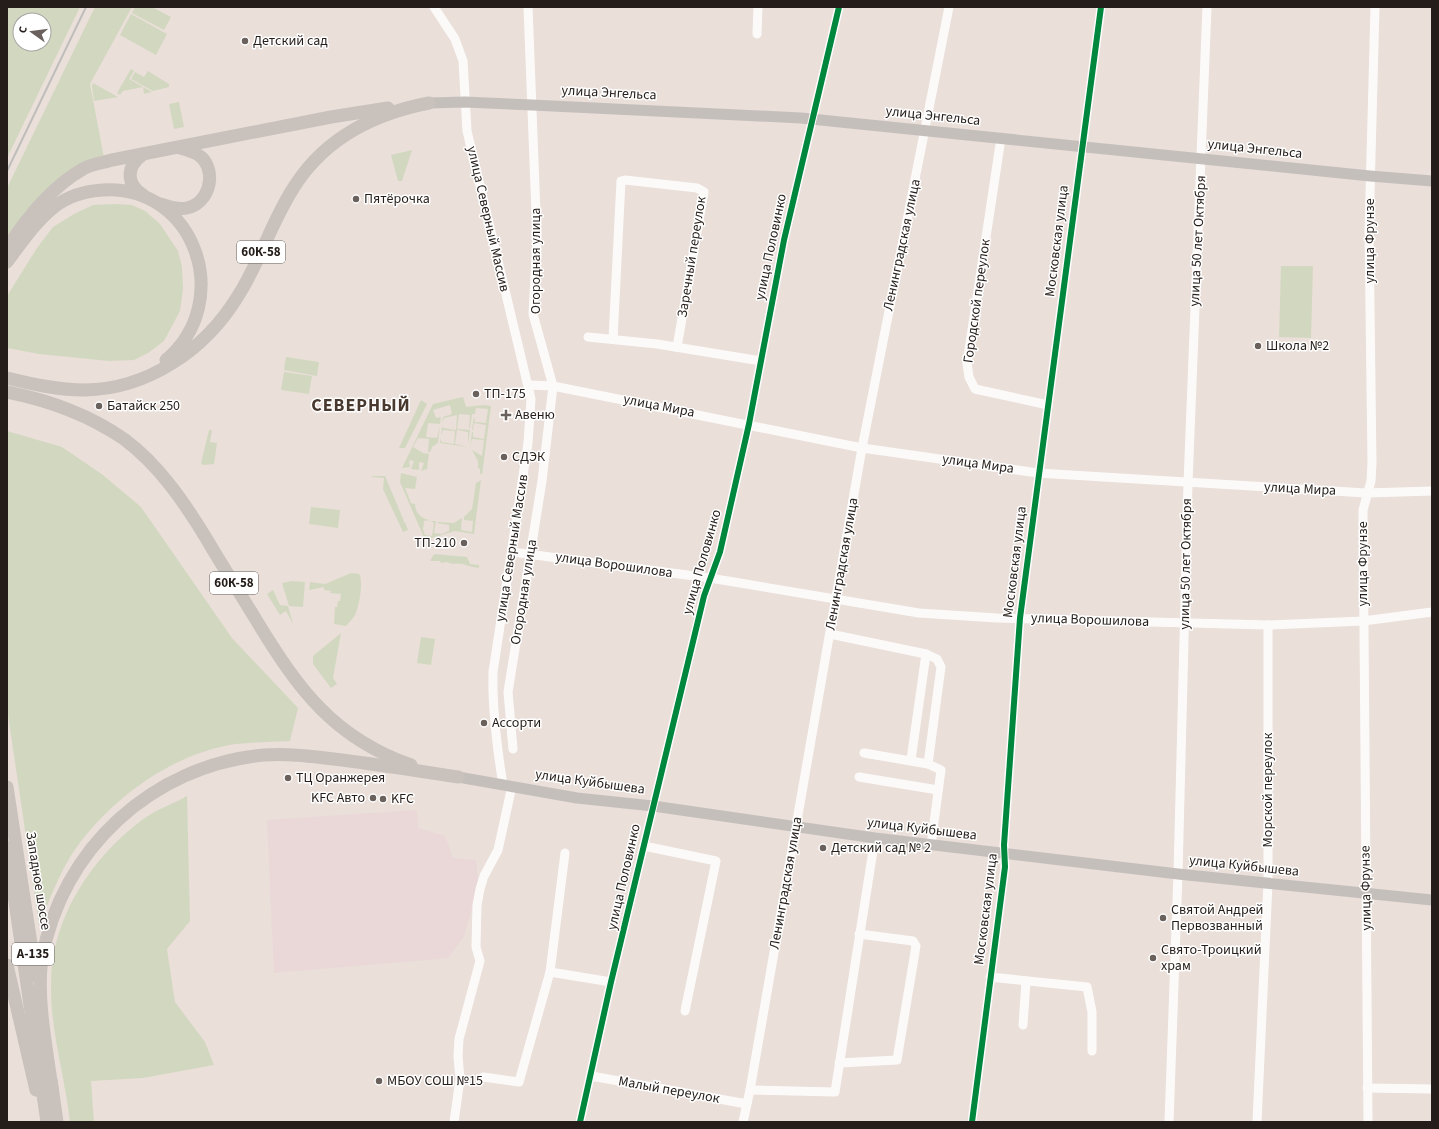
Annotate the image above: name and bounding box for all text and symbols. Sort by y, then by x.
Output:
north arrow [12,12,52,52]
text: С [15,24,31,35]
place label: Детский сад [253,31,328,51]
marker: Детский сад [240,36,250,46]
street label: улица Энгельса [561,81,657,105]
street label: улица Энгельса [885,101,981,131]
street label: улица Энгельса [1207,134,1303,164]
street label: улица Северный Массив [461,144,515,294]
street label: улица 50 лет Октября [1185,175,1211,307]
street label: Ленинградская улица [878,177,926,313]
street label: Московская улица [1040,184,1074,298]
place label: Пятёрочка [364,189,430,209]
street label: улица Половинко [750,192,792,302]
marker: Пятёрочка [351,194,361,204]
street label: Заречный переулок [673,195,711,319]
street label: улица Фрунзе [1360,198,1380,284]
street label: Огородная улица [526,208,546,314]
street label: Городской переулок [958,238,996,364]
road number: 60К-58 [237,241,285,263]
place label: Школа №2 [1266,336,1329,356]
marker: Школа №2 [1253,341,1263,351]
place label: ТП-175 [484,384,526,404]
marker: ТП-175 [471,389,481,399]
street label: улица Мира [622,389,696,423]
district label: СЕВЕРНЫЙ [311,393,411,418]
place label: Батайск 250 [107,396,180,416]
marker: Батайск 250 [94,401,104,411]
place label: Авеню [515,405,555,425]
marker: Авеню [500,409,512,421]
place label: СДЭК [512,447,546,467]
street label: улица Мира [941,449,1015,479]
marker: СДЭК [499,452,509,462]
street label: улица Северный Массив [490,473,534,623]
street label: улица Мира [1263,477,1337,501]
street label: Ленинградская улица [820,496,864,632]
street label: улица 50 лет Октября [1175,498,1197,630]
street label: Московская улица [998,505,1032,619]
street label: улица Половинко [677,507,727,617]
street label: улица Фрунзе [1353,521,1373,607]
place label: ТП-210 [414,533,456,553]
marker: ТП-210 [459,538,469,548]
street label: Огородная улица [506,538,542,646]
street label: улица Ворошилова [554,547,674,583]
road number: 60К-58 [210,572,258,594]
street label: улица Ворошилова [1031,608,1149,632]
place label: Ассорти [492,713,541,733]
marker: Ассорти [479,718,489,728]
street label: Морской переулок [1258,733,1278,847]
street label: улица Куйбышева [534,764,646,800]
place label: ТЦ Оранжерея [296,768,385,788]
marker: ТЦ Оранжерея [283,773,293,783]
place label: KFC Авто [311,788,365,808]
place label: KFC [391,789,414,809]
marker: KFC Авто [368,793,378,803]
marker: KFC [378,794,388,804]
street label: улица Куйбышева [866,812,978,846]
street label: Ленинградская улица [764,815,808,951]
street label: улица Половинко [602,822,646,932]
street label: Западное шоссе [20,830,56,932]
place label: Детский сад № 2 [831,838,931,858]
marker: Детский сад № 2 [818,843,828,853]
street label: улица Фрунзе [1355,845,1377,931]
street label: улица Куйбышева [1188,850,1300,882]
street label: Московская улица [969,852,1003,966]
place label: Святой Андрей Первозванный [1171,900,1264,936]
marker: Святой Андрей Первозванный [1158,913,1168,923]
place label: Свято-Троицкий храм [1161,940,1262,976]
road number: А-135 [12,943,54,965]
marker: Свято-Троицкий храм [1148,953,1158,963]
place label: МБОУ СОШ №15 [387,1071,483,1091]
street label: Малый переулок [617,1071,721,1109]
marker: МБОУ СОШ №15 [374,1076,384,1086]

